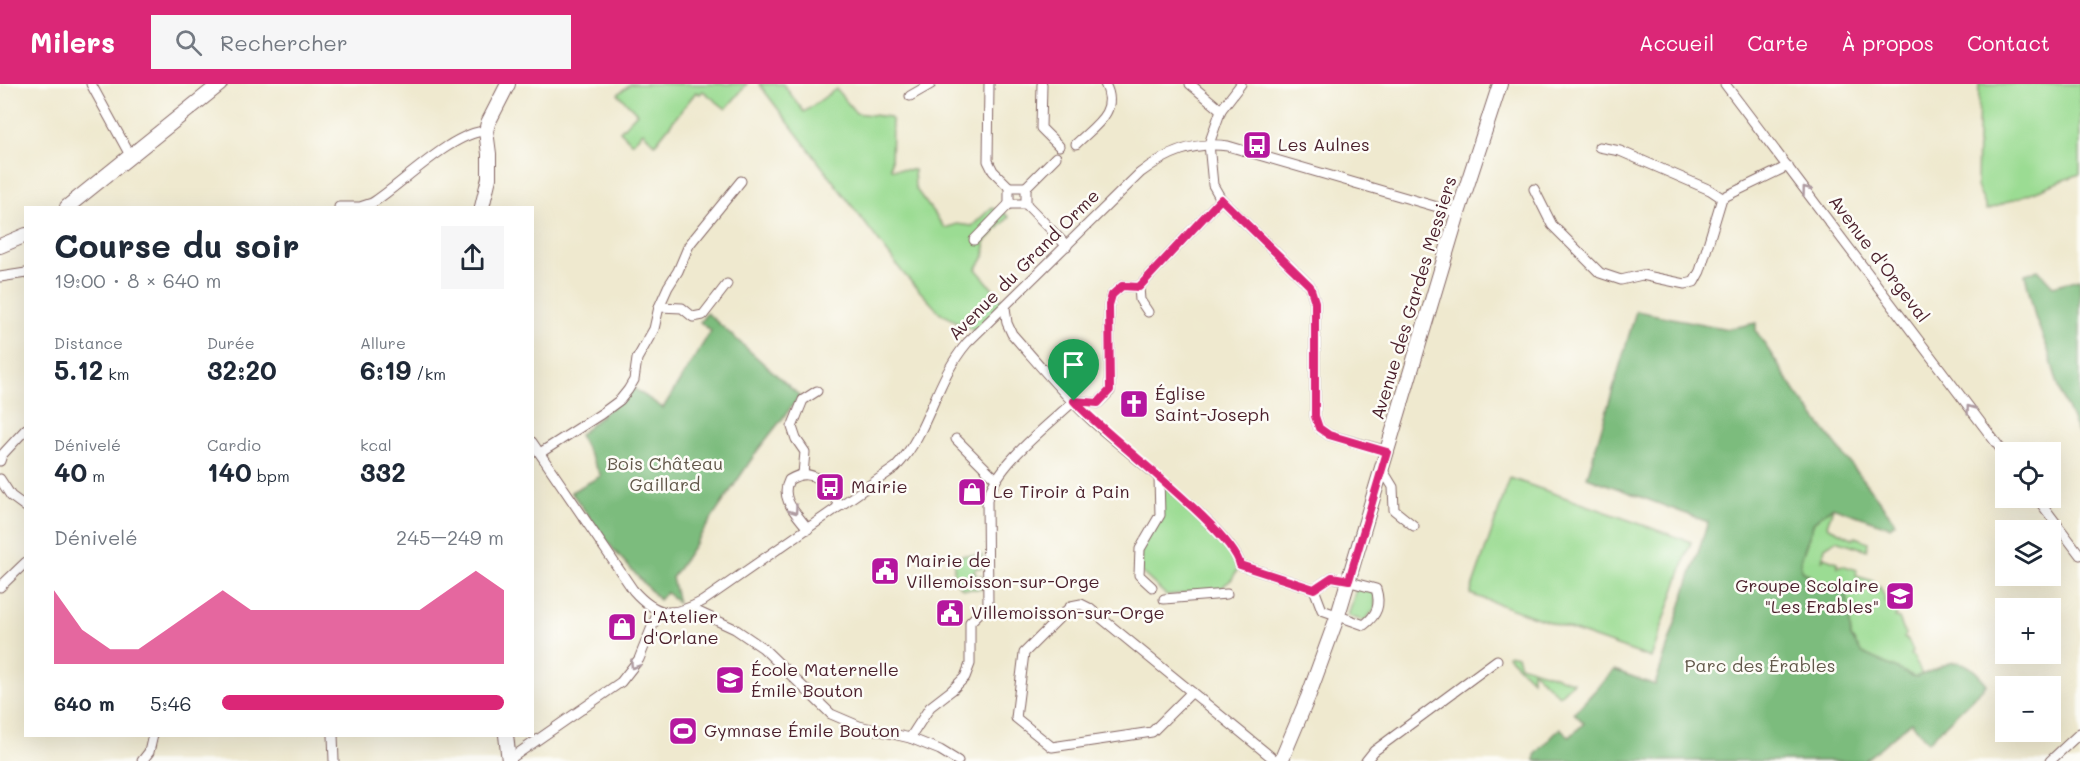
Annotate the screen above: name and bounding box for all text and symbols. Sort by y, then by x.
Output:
search box [151,15,571,69]
text: Milers [30,24,115,60]
icon: search [172,26,205,59]
text: Rechercher [220,28,348,57]
text: Accueil [1639,29,1714,56]
text: Carte [1747,29,1808,56]
text: À propos [1841,29,1934,56]
text: Contact [1967,29,2050,56]
bus stop icon: Les Aulnes [1241,129,1273,161]
place label: Les Aulnes [1278,132,1370,156]
street label: Avenue des Gardes Messiers [1365,173,1462,422]
street label: Avenue du Grand Orme [942,183,1104,345]
one-way arrow [1802,185,1813,196]
street label: Avenue d'Orgeval [1824,190,1936,327]
text: Course du soir [54,223,300,266]
button: share [441,226,504,289]
text: 19:00 · 8 × 640 m [54,267,221,293]
text: Distance [54,332,123,353]
text: Durée [207,332,255,353]
text: Allure [360,332,406,353]
pin [1048,339,1099,401]
icon: arrive [1057,348,1090,381]
text: 5.12 [54,353,103,387]
text: 32:20 [207,353,277,387]
text: 6:19 [360,353,411,387]
text: km [103,363,130,384]
text: /km [411,363,446,384]
place label: Église Saint-Joseph [1155,381,1269,426]
church icon: Église Saint-Joseph [1118,388,1150,420]
one-way arrow [1967,405,1978,416]
text: Dénivelé [54,434,121,455]
text: Cardio [207,434,261,455]
text: kcal [360,434,392,455]
map controls [1995,442,2061,742]
button: locate [1995,442,2061,508]
park label: Bois Château Gaillard [607,451,723,496]
text: 40 [54,455,87,489]
text: 140 [207,455,252,489]
text: 332 [360,455,406,489]
text: m [87,465,105,486]
text: bpm [252,465,290,486]
bus stop icon: Mairie [814,471,846,503]
place label: Mairie [851,474,908,498]
shop icon: Le Tiroir à Pain [956,476,988,508]
place label: Le Tiroir à Pain [993,479,1130,503]
one-way arrow [787,504,798,515]
button: layers [1995,520,2061,586]
text: Dénivelé [54,524,138,550]
text: 245–249 m [396,524,504,550]
place label: Mairie de Villemoisson-sur-Orge [906,548,1100,593]
public building icon: Mairie de Villemoisson-sur-Orge [869,555,901,587]
place label: Groupe Scolaire "Les Erables" [1735,573,1879,618]
school or university icon: Groupe Scolaire "Les Erables" [1884,580,1916,612]
public building icon: Villemoisson-sur-Orge [934,597,966,629]
button: + [1995,598,2061,664]
place label: Villemoisson-sur-Orge [971,600,1165,624]
place label: L'Atelier d'Orlane [643,604,719,649]
shop icon: L'Atelier d'Orlane [606,611,638,643]
park label: Parc des Érables [1684,653,1836,677]
place label: École Maternelle Émile Bouton [751,657,899,702]
one-way arrow [630,658,641,669]
school or university icon: École Maternelle Émile Bouton [714,664,746,696]
button: − [1995,676,2061,742]
text: 640 m [54,690,115,716]
text: 5:46 [150,690,192,716]
sports icon: Gymnase Émile Bouton [667,715,699,747]
place label: Gymnase Émile Bouton [704,718,900,742]

